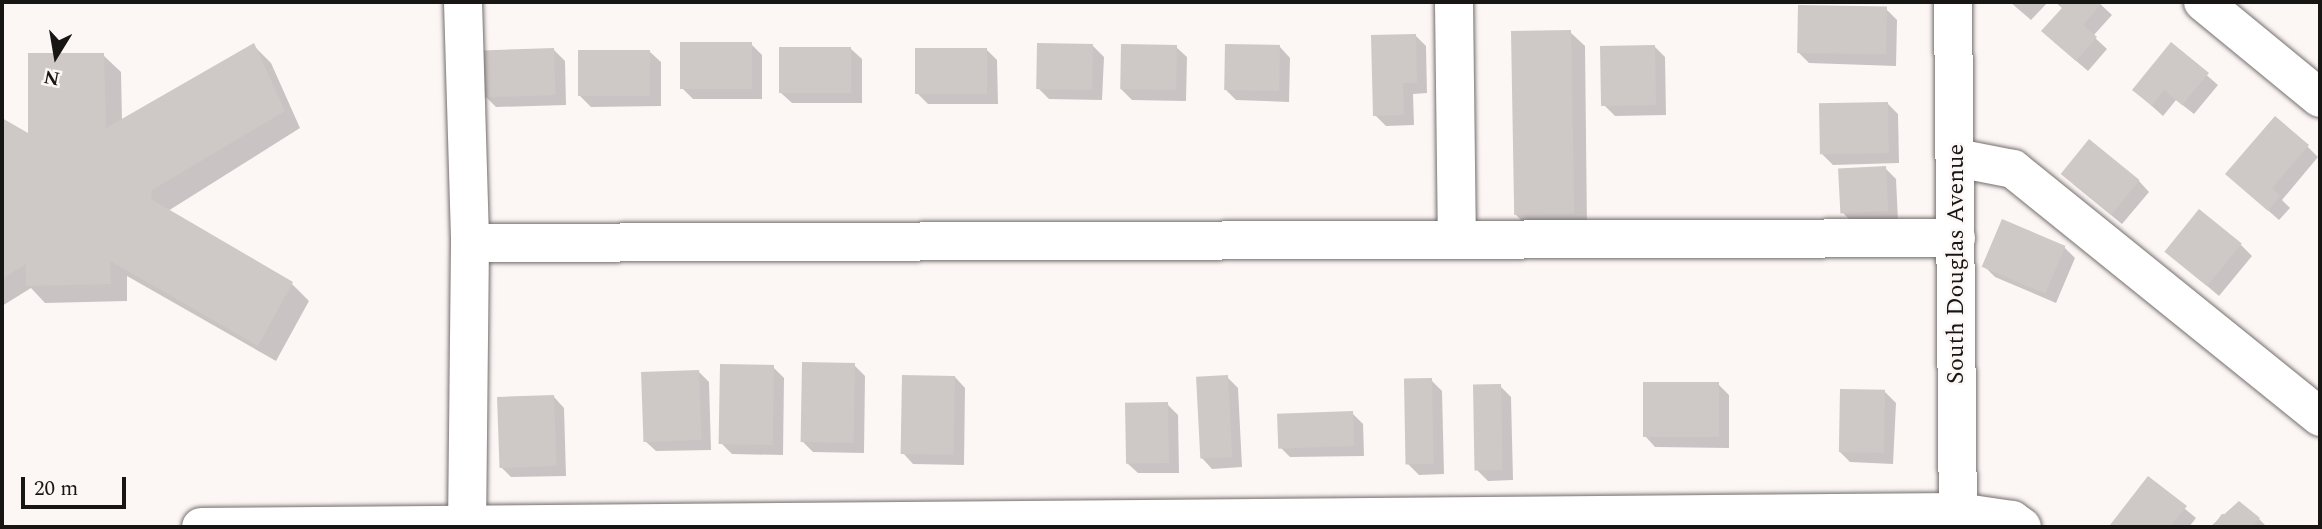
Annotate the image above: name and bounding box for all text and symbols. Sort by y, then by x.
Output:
north arrow [21,21,91,91]
text: N [42,61,62,93]
street label: South Douglas Avenue [1943,144,1971,384]
scale bar [24,462,130,506]
text: 20 m [34,473,78,505]

